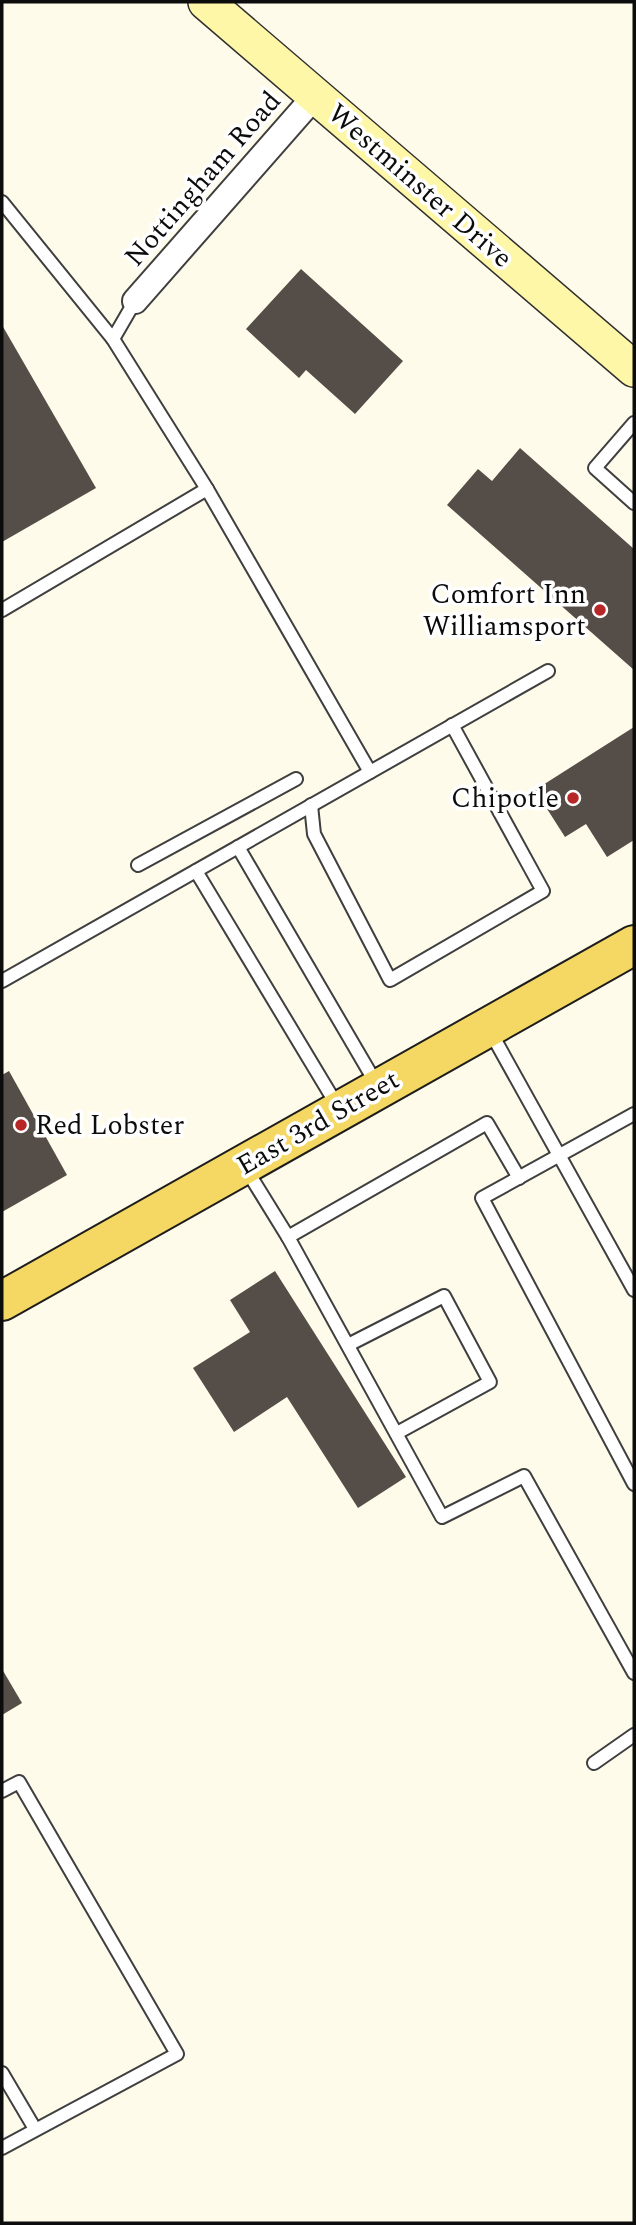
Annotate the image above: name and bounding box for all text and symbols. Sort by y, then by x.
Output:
street label: Nottingham Road [114,81,292,277]
street label: Westminster Drive [318,93,522,279]
place label: Comfort Inn Williamsport [423,573,586,648]
marker: Comfort Inn Williamsport [592,602,608,618]
place label: Chipotle [451,777,559,820]
marker: Chipotle [565,790,581,806]
street label: East 3rd Street [228,1059,408,1187]
place label: Red Lobster [35,1104,184,1147]
marker: Red Lobster [13,1117,29,1133]

